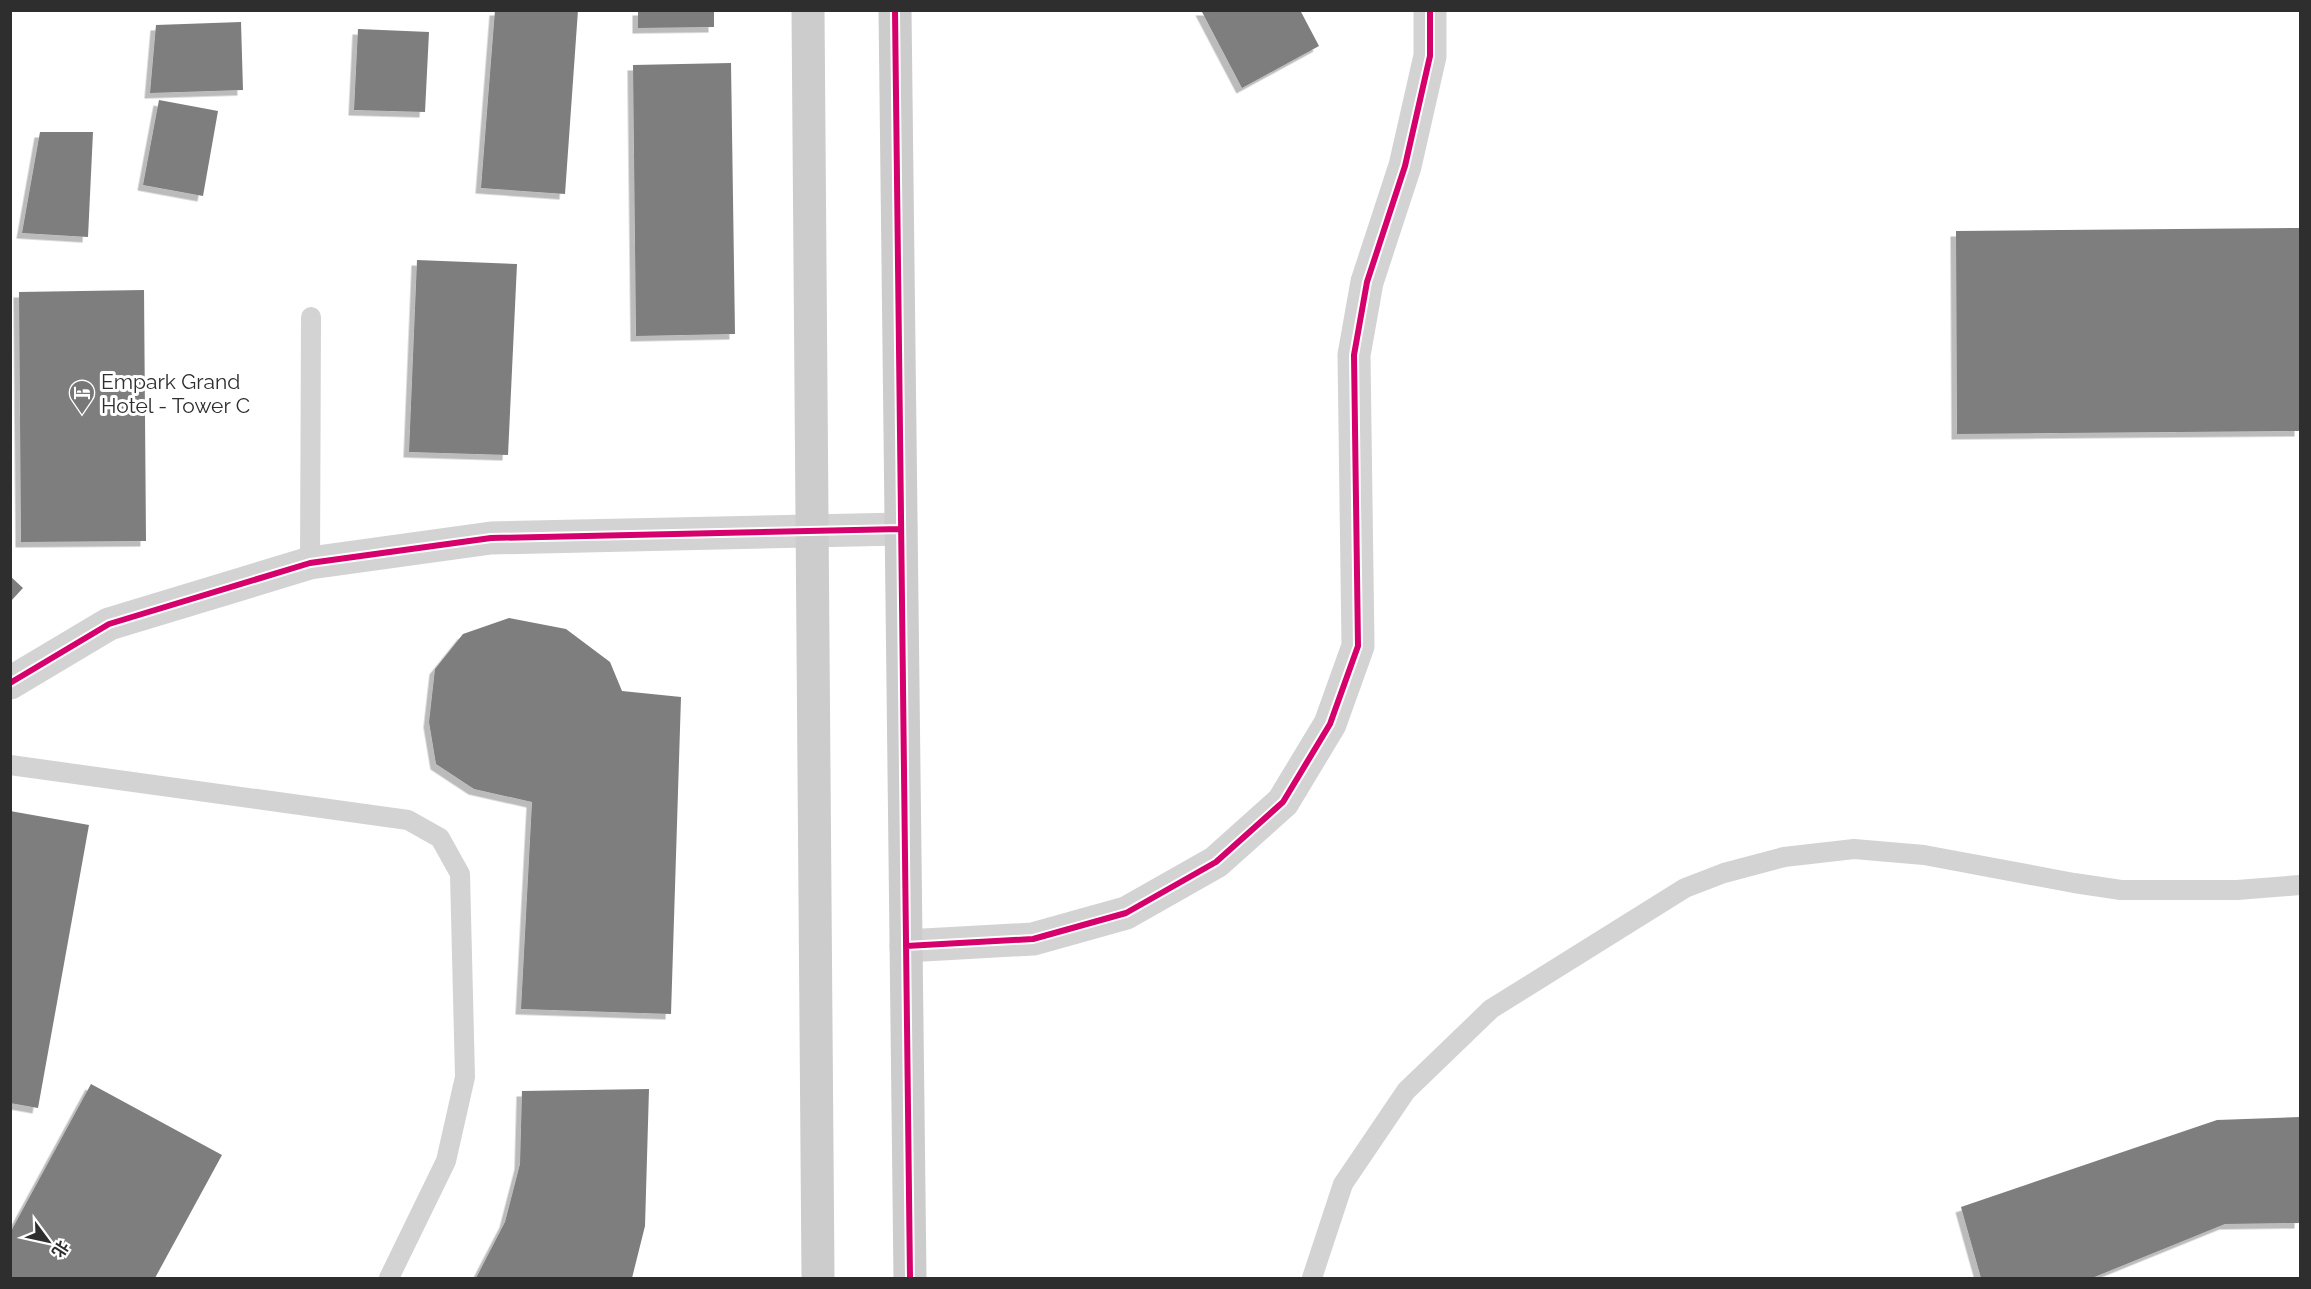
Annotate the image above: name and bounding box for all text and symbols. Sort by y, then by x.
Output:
place label: Empark Grand Hotel - Tower C [101,369,250,418]
hotel icon: Empark Grand Hotel - Tower C [67,378,97,416]
north arrow [18,1211,78,1271]
text: 北 [48,1237,72,1261]

